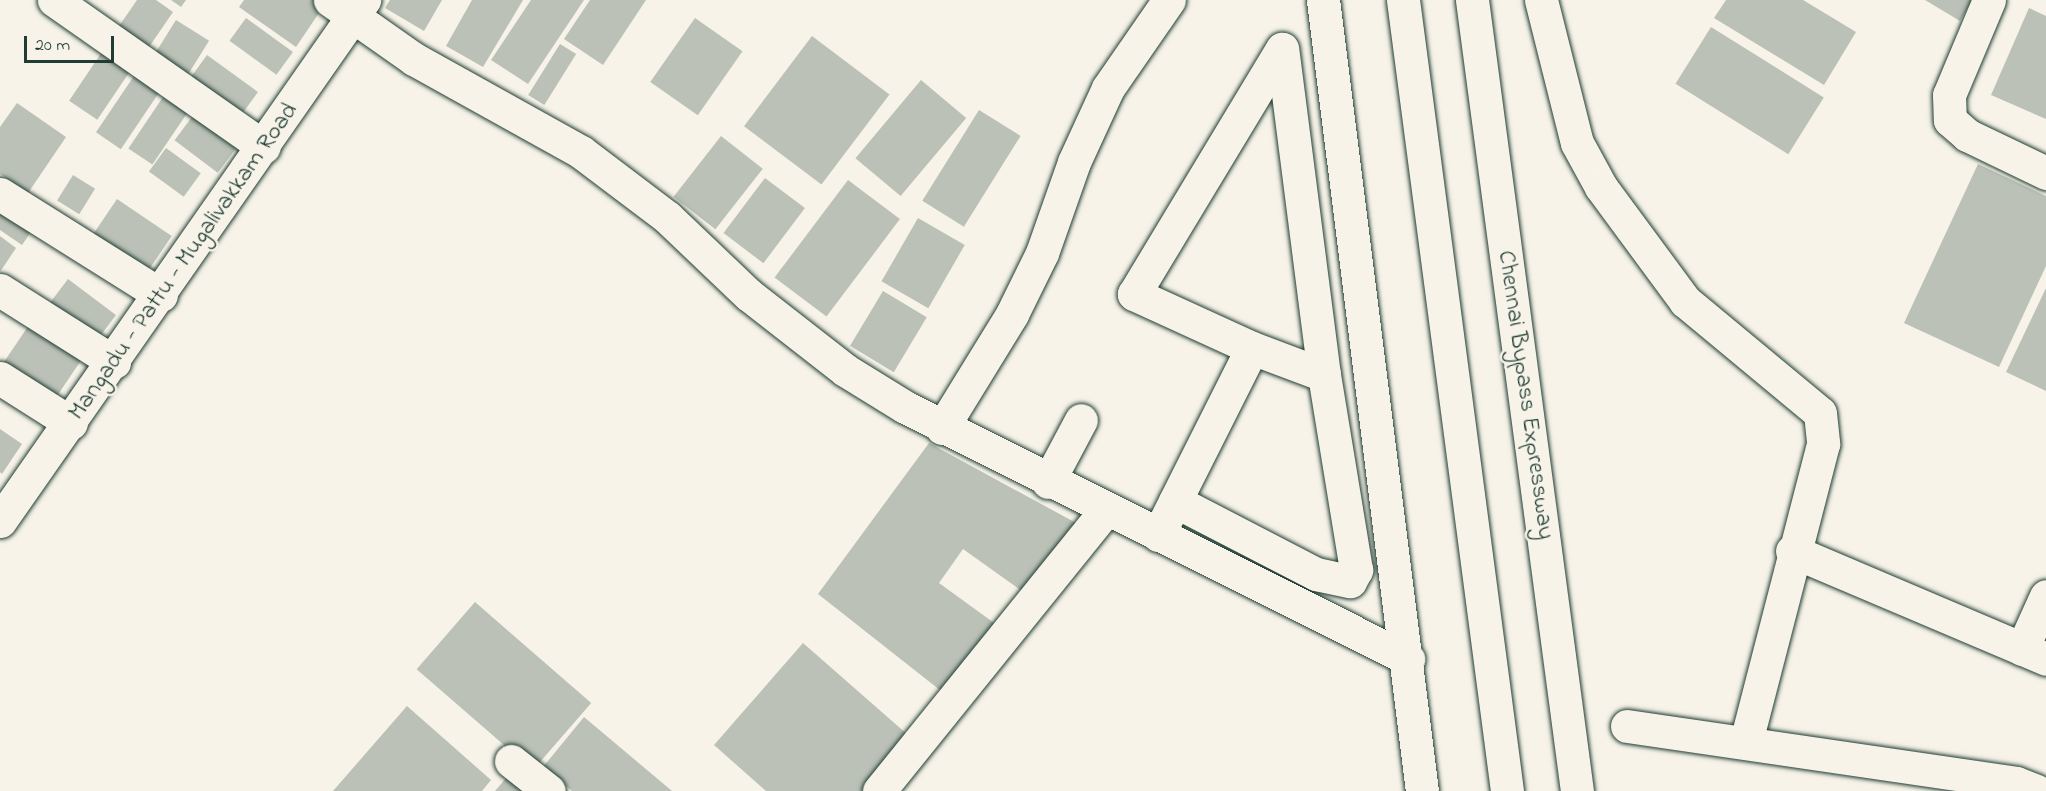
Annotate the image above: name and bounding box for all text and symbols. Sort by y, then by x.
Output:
scale bar [27,24,117,62]
text: 20 m [35,33,70,59]
street label: Mangadu - Pattu - Mugalivakkam Road [63,98,305,426]
street label: Chennai Bypass Expressway [1490,249,1560,541]

